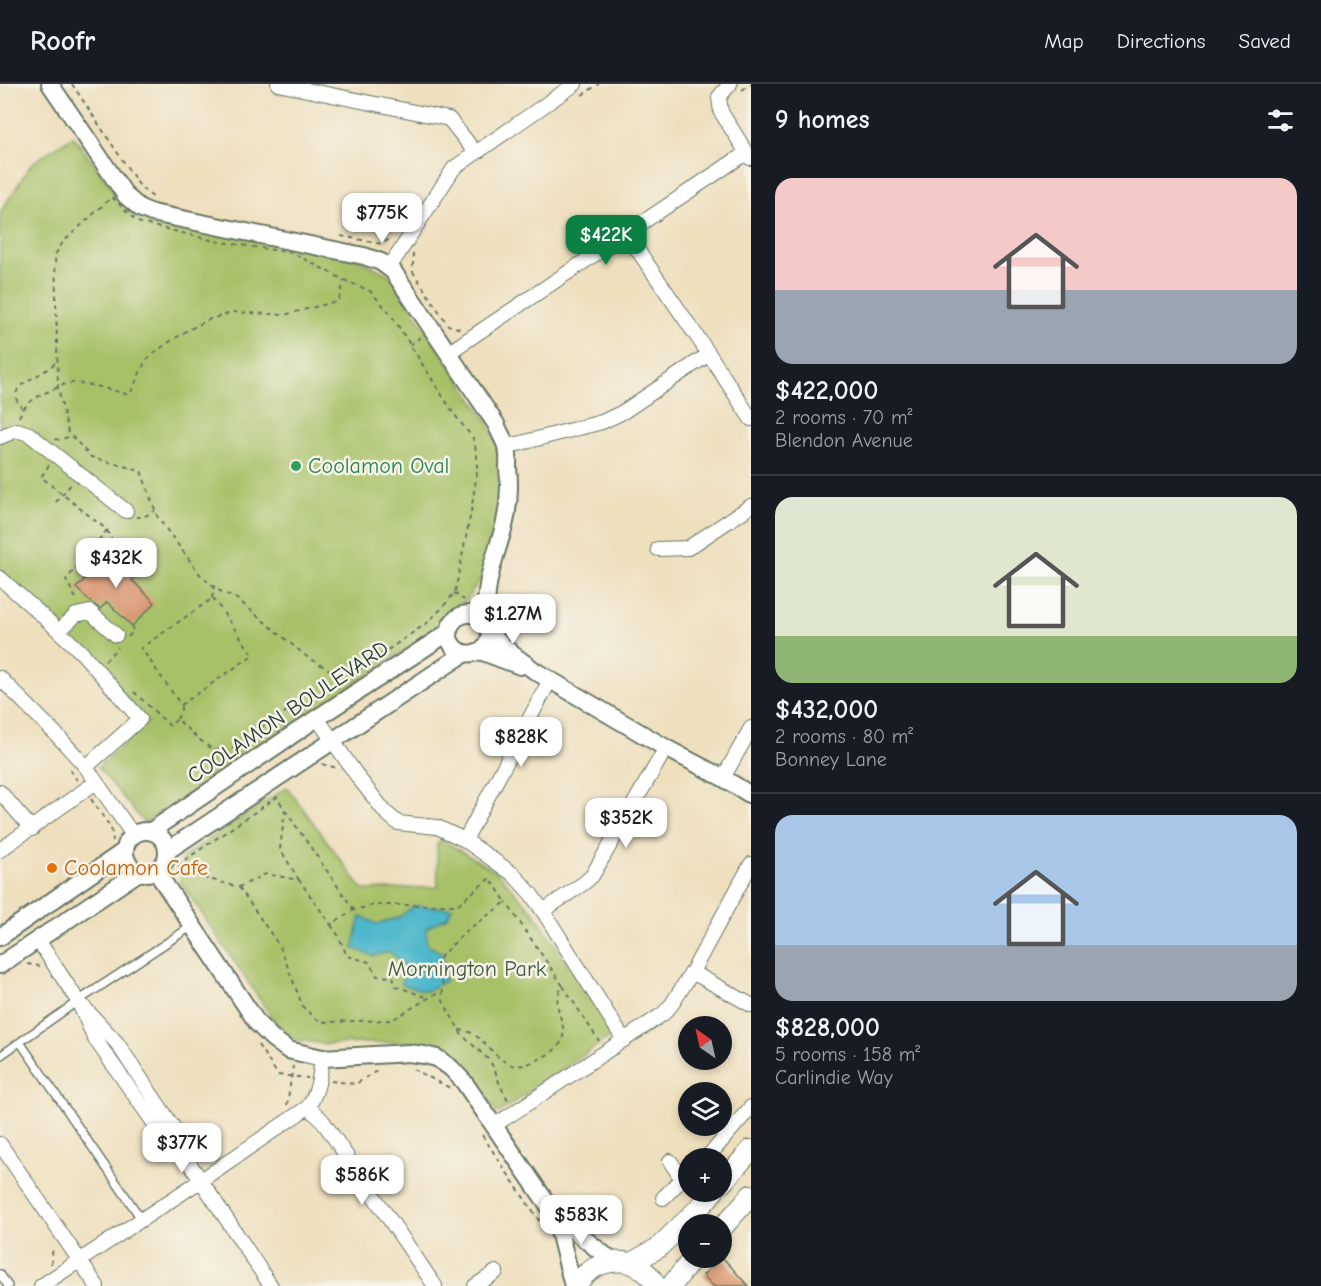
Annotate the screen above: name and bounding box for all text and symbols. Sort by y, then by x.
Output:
text: Roofr [30,25,95,57]
text: Map [1044,29,1084,53]
text: Directions [1117,29,1206,53]
text: Saved [1239,29,1291,53]
icon: filters [1264,104,1297,137]
text: 9 homes [775,105,870,135]
pin: $775K [340,193,424,244]
text: $775K [356,201,408,224]
pin: $422K [564,215,648,266]
icon: home [982,217,1090,325]
text: $422K [580,223,632,246]
text: $422,000 [775,376,878,406]
text: 2 rooms · 70 m² [775,406,912,429]
text: Blendon Avenue [775,429,913,452]
place label: Coolamon Oval [308,453,449,479]
marker: Coolamon Oval [289,459,303,473]
icon: home [982,536,1090,644]
pin: $432K [74,538,158,589]
text: $432K [90,546,142,569]
pin: $1.27M [464,594,562,645]
text: $1.27M [484,602,542,625]
street label: COOLAMON BOULEVARD [182,635,394,789]
text: $432,000 [775,695,878,725]
pin: $828K [479,717,563,768]
text: $828K [494,725,548,748]
text: 2 rooms · 80 m² [775,725,913,748]
text: Bonney Lane [775,748,887,771]
pin: $352K [584,798,668,849]
text: $352K [599,806,653,829]
icon: home [982,854,1090,962]
place label: Coolamon Cafe [64,855,208,881]
marker: Coolamon Cafe [45,861,59,875]
park label: Mornington Park [388,956,547,982]
text: $828,000 [775,1013,880,1043]
north arrow [678,1016,732,1070]
map controls [678,1016,732,1268]
text: 5 rooms · 158 m² [775,1043,920,1066]
text: Carlindie Way [775,1066,893,1089]
button: layers [678,1082,732,1136]
pin: $377K [140,1123,224,1174]
text: $377K [156,1131,208,1154]
button: + [678,1148,732,1202]
pin: $586K [320,1155,404,1206]
text: $586K [335,1163,389,1186]
pin: $583K [539,1195,623,1246]
text: $583K [554,1203,608,1226]
button: − [678,1214,732,1268]

